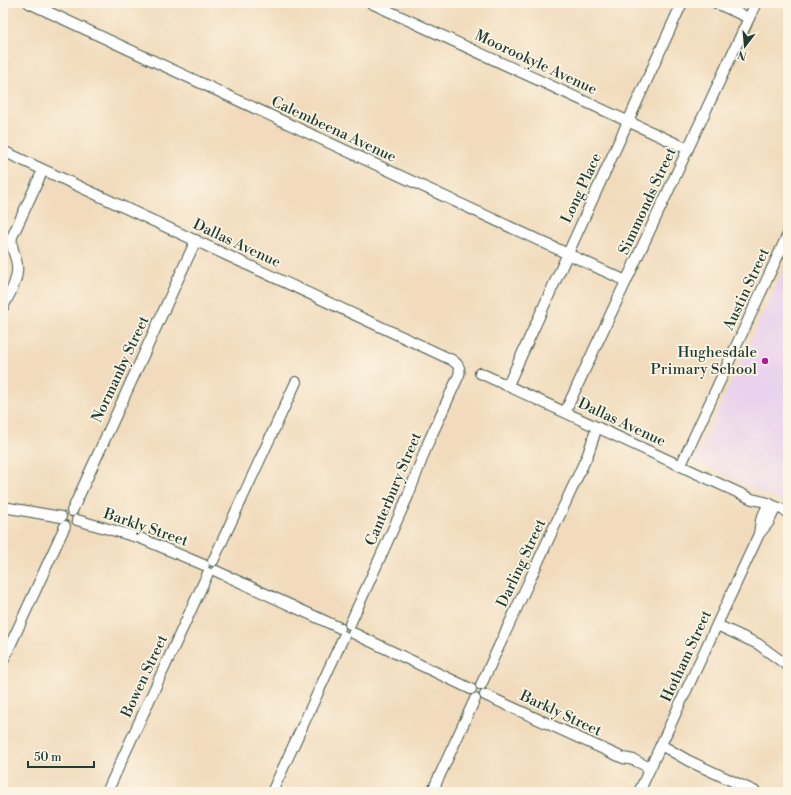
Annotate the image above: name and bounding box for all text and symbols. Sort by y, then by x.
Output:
street label: Moorookyle Avenue [472,26,600,99]
north arrow [725,26,765,66]
text: N [736,47,749,63]
street label: Calembeena Avenue [268,92,399,167]
street label: Simmonds Street [614,144,681,258]
street label: Long Place [557,150,606,226]
street label: Dallas Avenue [190,215,284,272]
street label: Austin Street [719,244,774,334]
street label: Normanby Street [87,312,154,426]
place label: Hughesdale Primary School [651,343,758,379]
marker: Hughesdale Primary School [760,356,770,366]
street label: Dallas Avenue [575,394,669,451]
street label: Canterbury Street [361,429,426,549]
street label: Barkly Street [100,504,191,551]
street label: Darling Street [493,515,551,610]
street label: Hotham Street [657,607,716,705]
street label: Bowen Street [117,631,172,722]
street label: Barkly Street [516,686,605,741]
scale bar [28,743,94,769]
text: 50 m [34,750,62,765]

